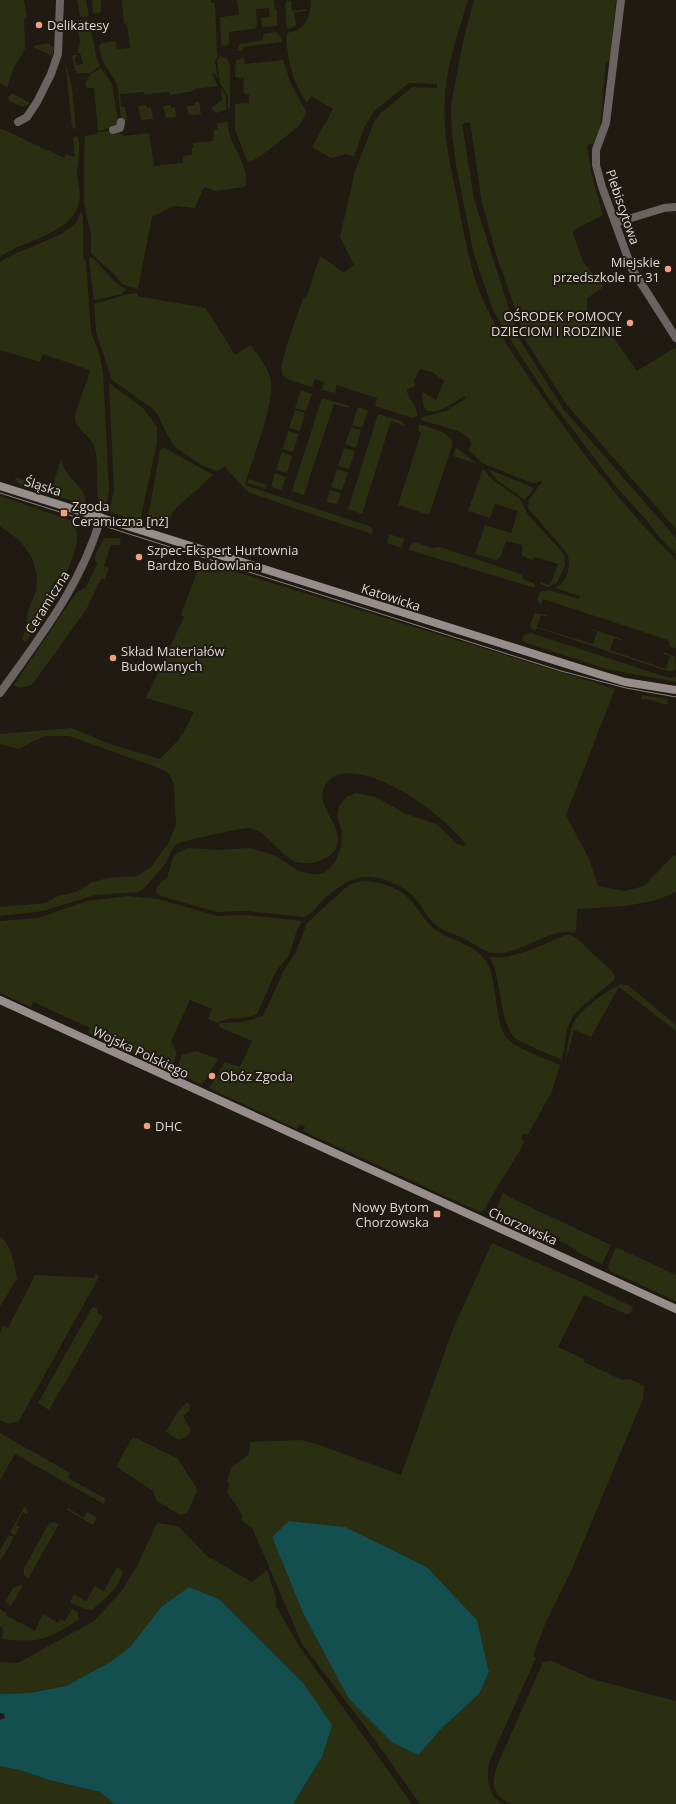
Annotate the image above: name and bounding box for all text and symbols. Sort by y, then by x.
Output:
place label: Delikatesy [47,16,109,34]
marker: Delikatesy [34,20,44,30]
street label: Plebiscytowa [602,167,644,247]
place label: Miejskie przedszkole nr 31 [553,253,660,286]
marker: Miejskie przedszkole nr 31 [663,264,673,274]
place label: OŚRODEK POMOCY DZIECIOM I RODZINIE [491,307,623,340]
marker: OŚRODEK POMOCY DZIECIOM I RODZINIE [625,318,635,328]
street label: Śląska [22,472,64,500]
place label: Zgoda Ceramiczna [nż] [72,497,169,530]
marker: Zgoda Ceramiczna [nż] [59,508,69,518]
place label: Szpec-Ekspert Hurtownia Bardzo Budowlana [147,541,299,574]
marker: Szpec-Ekspert Hurtownia Bardzo Budowlana [134,552,144,562]
street label: Ceramiczna [21,567,73,637]
street label: Katowicka [359,579,423,615]
place label: Skład Materiałów Budowlanych [121,642,225,675]
marker: Skład Materiałów Budowlanych [108,653,118,663]
street label: Wojska Polskiego [90,1022,192,1082]
place label: Obóz Zgoda [220,1067,293,1085]
marker: Obóz Zgoda [207,1071,217,1081]
place label: DHC [155,1117,182,1135]
marker: DHC [142,1121,152,1131]
place label: Nowy Bytom Chorzowska [352,1198,429,1231]
street label: Chorzowska [486,1203,560,1249]
marker: Nowy Bytom Chorzowska [432,1209,442,1219]

